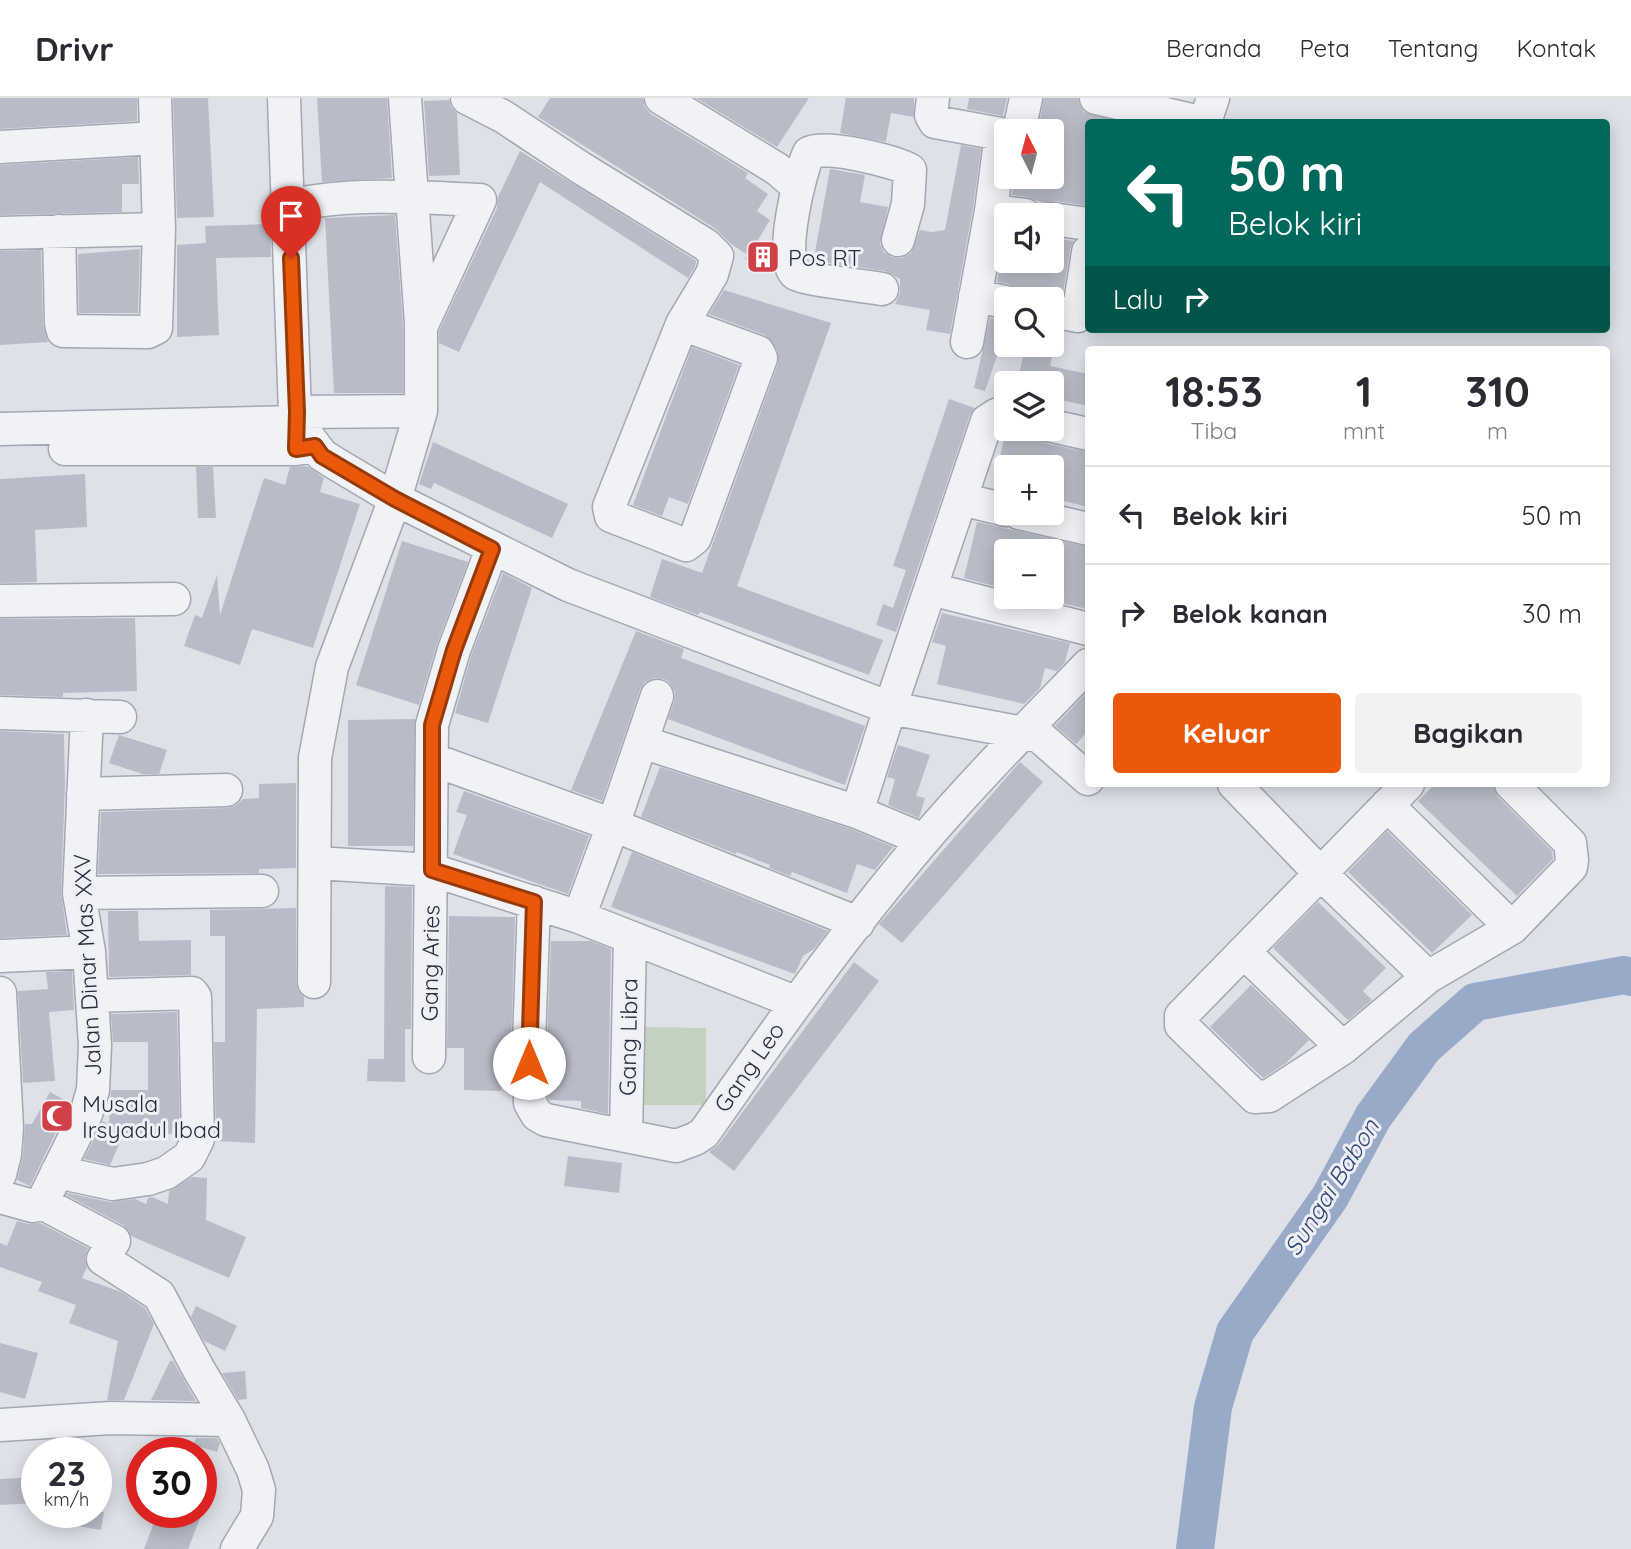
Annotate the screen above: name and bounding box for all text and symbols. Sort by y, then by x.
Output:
text: Drivr [35,28,114,69]
text: Beranda [1166,33,1262,63]
text: Peta [1300,33,1350,63]
text: Tentang [1388,33,1478,63]
text: Kontak [1516,33,1596,63]
north arrow [994,119,1064,189]
map controls [994,119,1064,609]
text: 50 m [1228,142,1345,203]
icon: left [1113,147,1204,238]
pin [261,186,321,258]
icon: arrive [272,197,310,235]
button: sound [994,203,1064,273]
text: Belok kiri [1228,203,1362,243]
building icon: Pos RT [744,238,782,276]
place label: Pos RT [788,243,862,272]
icon: right [1177,280,1215,318]
text: Lalu [1113,283,1163,316]
button: search [994,287,1064,357]
text: 18:53 [1165,365,1263,418]
text: 1 [1356,365,1372,418]
text: 310 [1465,365,1530,418]
button: layers [994,371,1064,441]
text: Tiba [1191,416,1237,445]
text: mnt [1343,416,1385,445]
text: m [1487,416,1508,445]
button: + [994,455,1064,525]
icon: left [1113,496,1151,534]
text: Belok kiri [1172,499,1288,532]
text: 50 m [1522,499,1582,532]
button: − [994,539,1064,609]
icon: right [1113,594,1151,632]
text: Belok kanan [1172,597,1328,630]
text: 30 m [1522,597,1582,630]
button: Keluar [1113,693,1341,773]
button: Bagikan [1355,693,1582,773]
street label: Jalan Dinar Mas XXV [67,853,107,1077]
street label: Gang Aries [414,904,446,1022]
street label: Gang Libra [612,978,644,1096]
street label: Gang Leo [707,1016,791,1118]
position arrow [492,1026,566,1100]
place label: Musala Irsyadul Ibad [82,1089,221,1144]
mosque icon: Musala Irsyadul Ibad [38,1097,76,1135]
water label: Sungai Babon [1277,1112,1385,1261]
speed limit sign: 30 [126,1437,217,1528]
text: 23 [47,1451,86,1495]
text: km/h [44,1488,89,1511]

